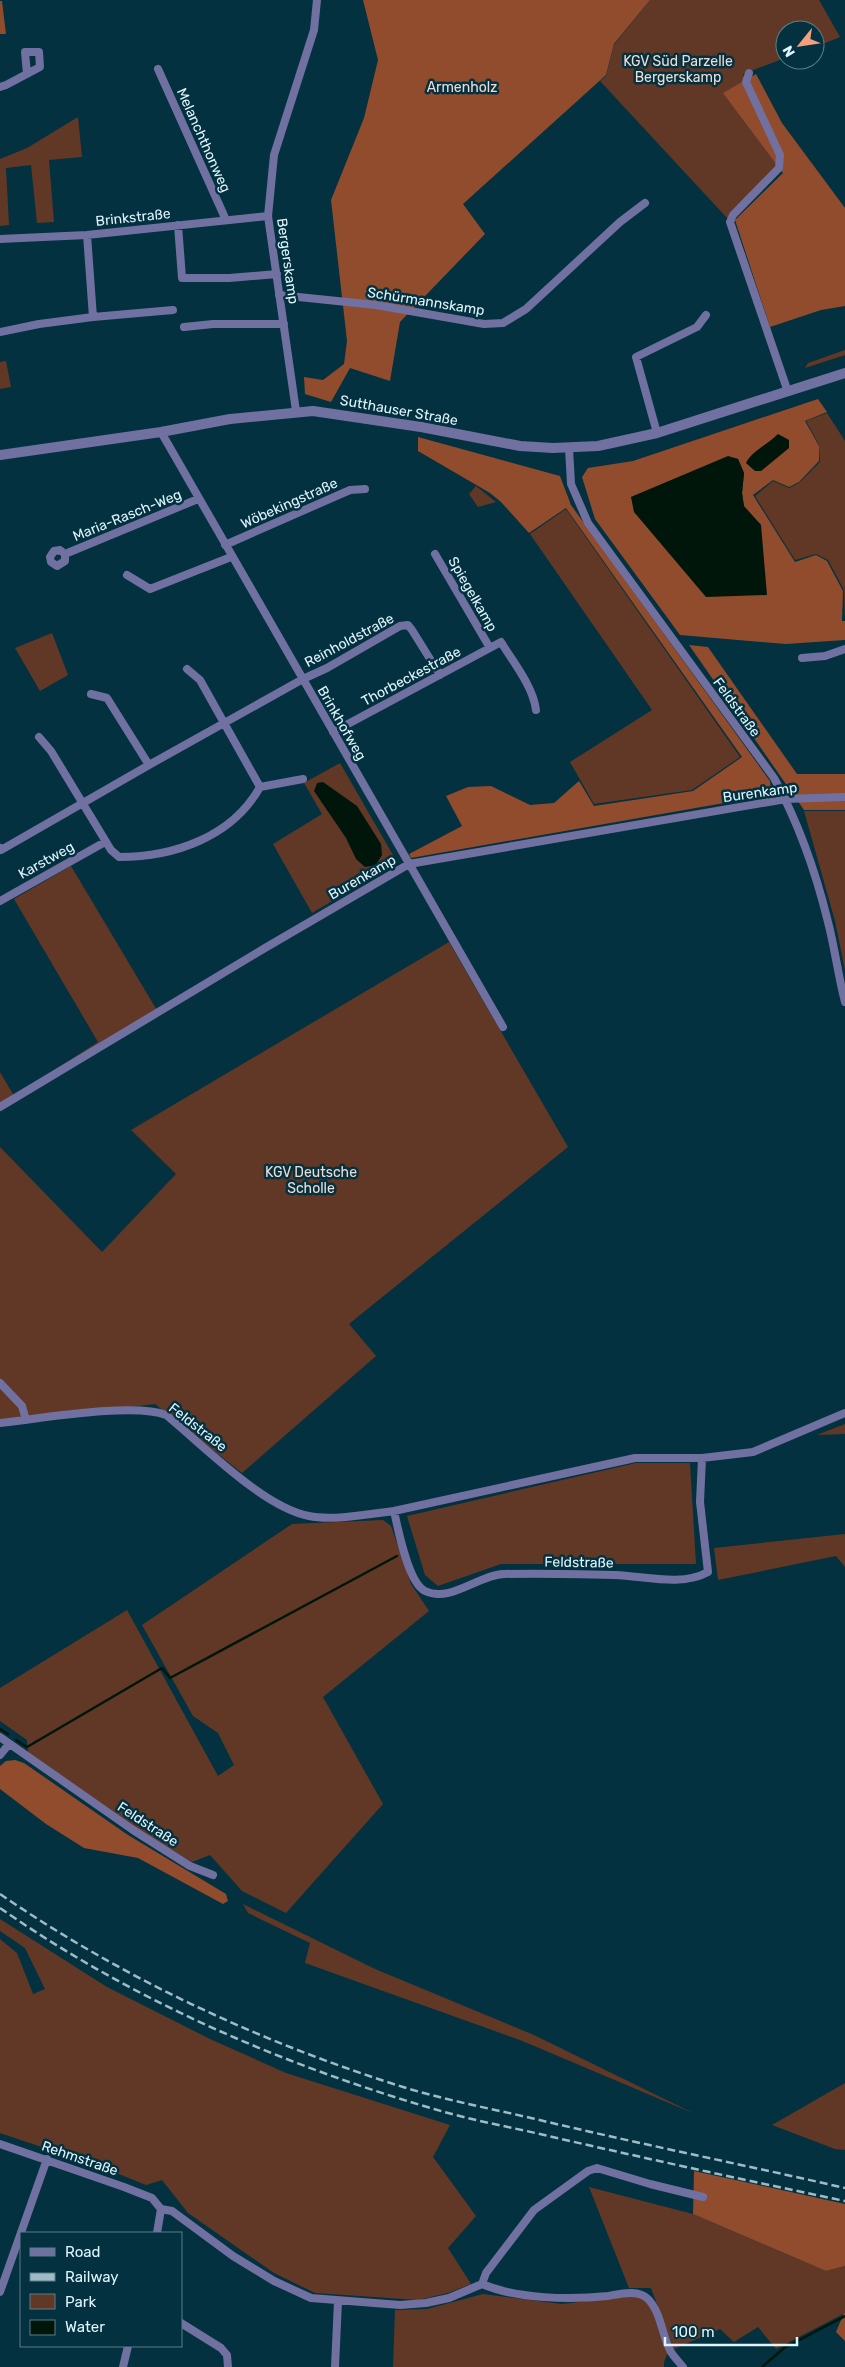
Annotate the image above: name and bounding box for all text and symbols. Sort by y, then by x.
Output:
north arrow [775,20,825,70]
text: N [779,43,799,60]
park label: KGV Süd Parzelle Bergerskamp [623,53,733,86]
park label: Armenholz [427,79,497,96]
street label: Melanchthonweg [173,85,234,195]
street label: Brinkstraße [95,205,172,230]
street label: Bergerskamp [273,217,302,305]
street label: Schürmannskamp [366,284,486,319]
street label: Sutthauser Straße [339,392,459,429]
street label: Wöbekingstraße [238,474,340,532]
street label: Maria-Rasch-Weg [70,486,184,545]
street label: Spiegelkamp [444,554,501,635]
street label: Reinholdstraße [302,610,397,671]
street label: Thorbeckestraße [359,643,464,710]
street label: Feldstraße [709,674,764,740]
street label: Brinkhofweg [313,683,370,763]
street label: Burenkamp [722,779,798,806]
street label: Karstweg [15,838,77,883]
street label: Burenkamp [326,851,399,904]
park label: KGV Deutsche Scholle [265,1164,357,1197]
street label: Feldstraße [165,1399,230,1455]
street label: Feldstraße [544,1553,614,1572]
street label: Feldstraße [114,1798,182,1850]
street label: Rehmstraße [39,2137,120,2180]
legend [20,2232,182,2347]
text: Road [65,2243,101,2261]
text: Railway [65,2268,119,2286]
text: Park [65,2293,96,2311]
scale bar [665,2314,798,2346]
text: Water [65,2318,105,2336]
text: 100 m [672,2323,714,2341]

